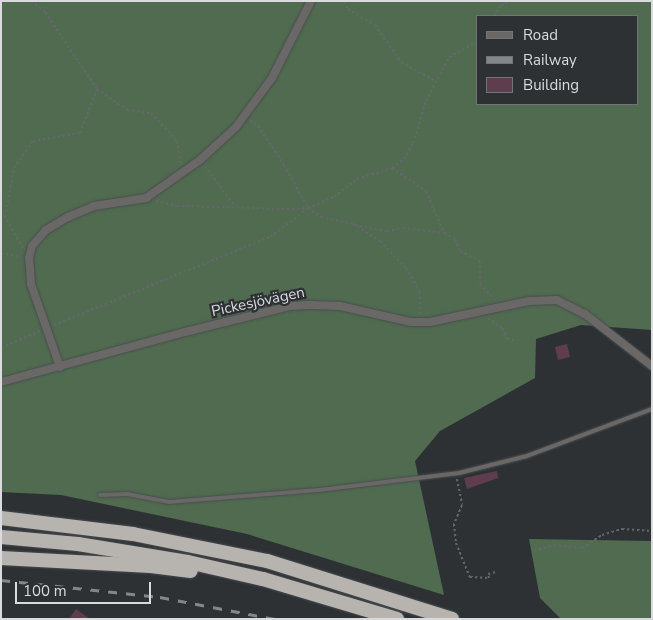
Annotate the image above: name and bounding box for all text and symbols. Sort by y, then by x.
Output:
legend [476,15,638,105]
text: Road [523,25,558,45]
text: Railway [523,50,577,70]
text: Building [523,75,579,95]
street label: Pickesjövägen [210,283,306,321]
scale bar [18,572,154,604]
text: 100 m [23,581,67,601]

